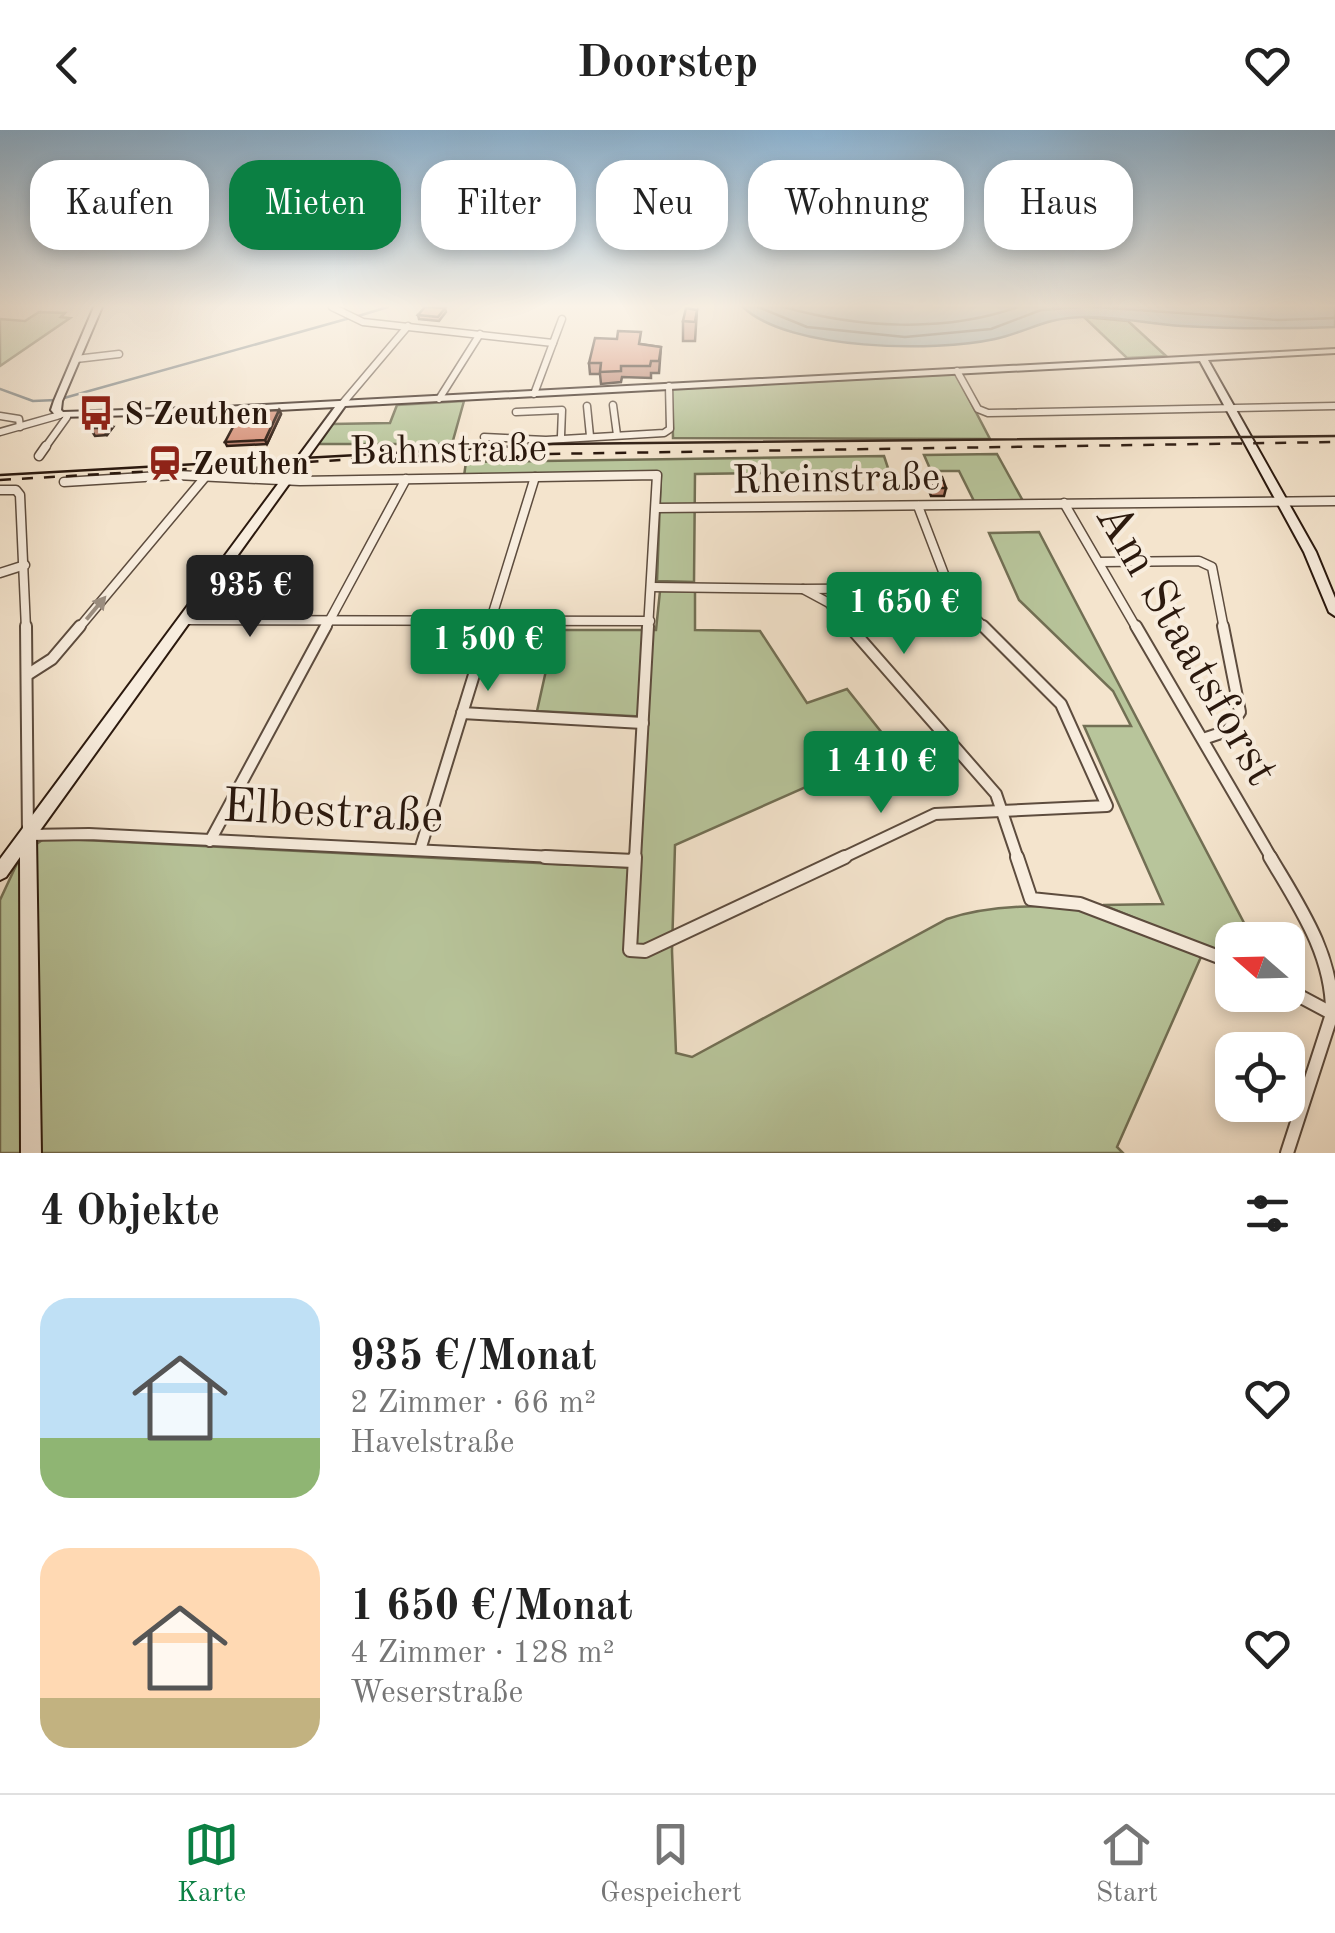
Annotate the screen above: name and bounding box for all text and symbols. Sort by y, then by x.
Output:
icon: back [40,38,95,93]
icon: heart [1240,38,1295,93]
text: Doorstep [577,42,758,87]
chip: Kaufen [30,160,209,250]
chip: Mieten [229,160,401,250]
chip: Filter [421,160,576,250]
chip: Neu [596,160,728,250]
chip: Wohnung [748,160,964,250]
chip: Haus [984,160,1133,250]
bus stop icon: S Zeuthen [77,394,115,432]
place label: S Zeuthen [124,400,269,432]
street label: Bahnstraße [349,430,547,474]
station icon: Zeuthen [146,444,184,482]
place label: Zeuthen [193,450,309,482]
street label: Rheinstraße [732,459,940,503]
street label: Am Staatsforst [1086,496,1286,794]
pin: 935 € [180,555,320,640]
text: 935 € [208,571,292,603]
pin: 1 650 € [812,572,996,657]
text: 1 650 € [849,588,959,620]
one-way arrow [84,596,106,621]
pin: 1 500 € [396,609,580,694]
text: 1 500 € [433,625,543,657]
pin: 1 410 € [789,731,973,816]
text: 1 410 € [826,747,936,779]
street label: Elbestraße [221,783,444,843]
north arrow [1215,922,1305,1012]
map controls [1215,922,1305,1122]
button: locate [1215,1032,1305,1122]
icon: filters [1240,1186,1295,1241]
text: 4 Objekte [40,1192,220,1234]
text: 935 €/Monat [350,1337,597,1379]
icon: home [120,1338,240,1458]
icon: heart [1240,1371,1295,1426]
text: 2 Zimmer · 66 m² [350,1388,596,1420]
text: Havelstraße [350,1428,514,1460]
text: 1 650 €/Monat [350,1587,633,1629]
icon: home [120,1588,240,1708]
icon: heart [1240,1621,1295,1676]
text: 4 Zimmer · 128 m² [350,1638,615,1670]
text: Weserstraße [350,1678,523,1710]
tab: Karte [177,1817,246,1912]
tab: Gespeichert [600,1817,742,1912]
tab: Start [1096,1817,1158,1912]

